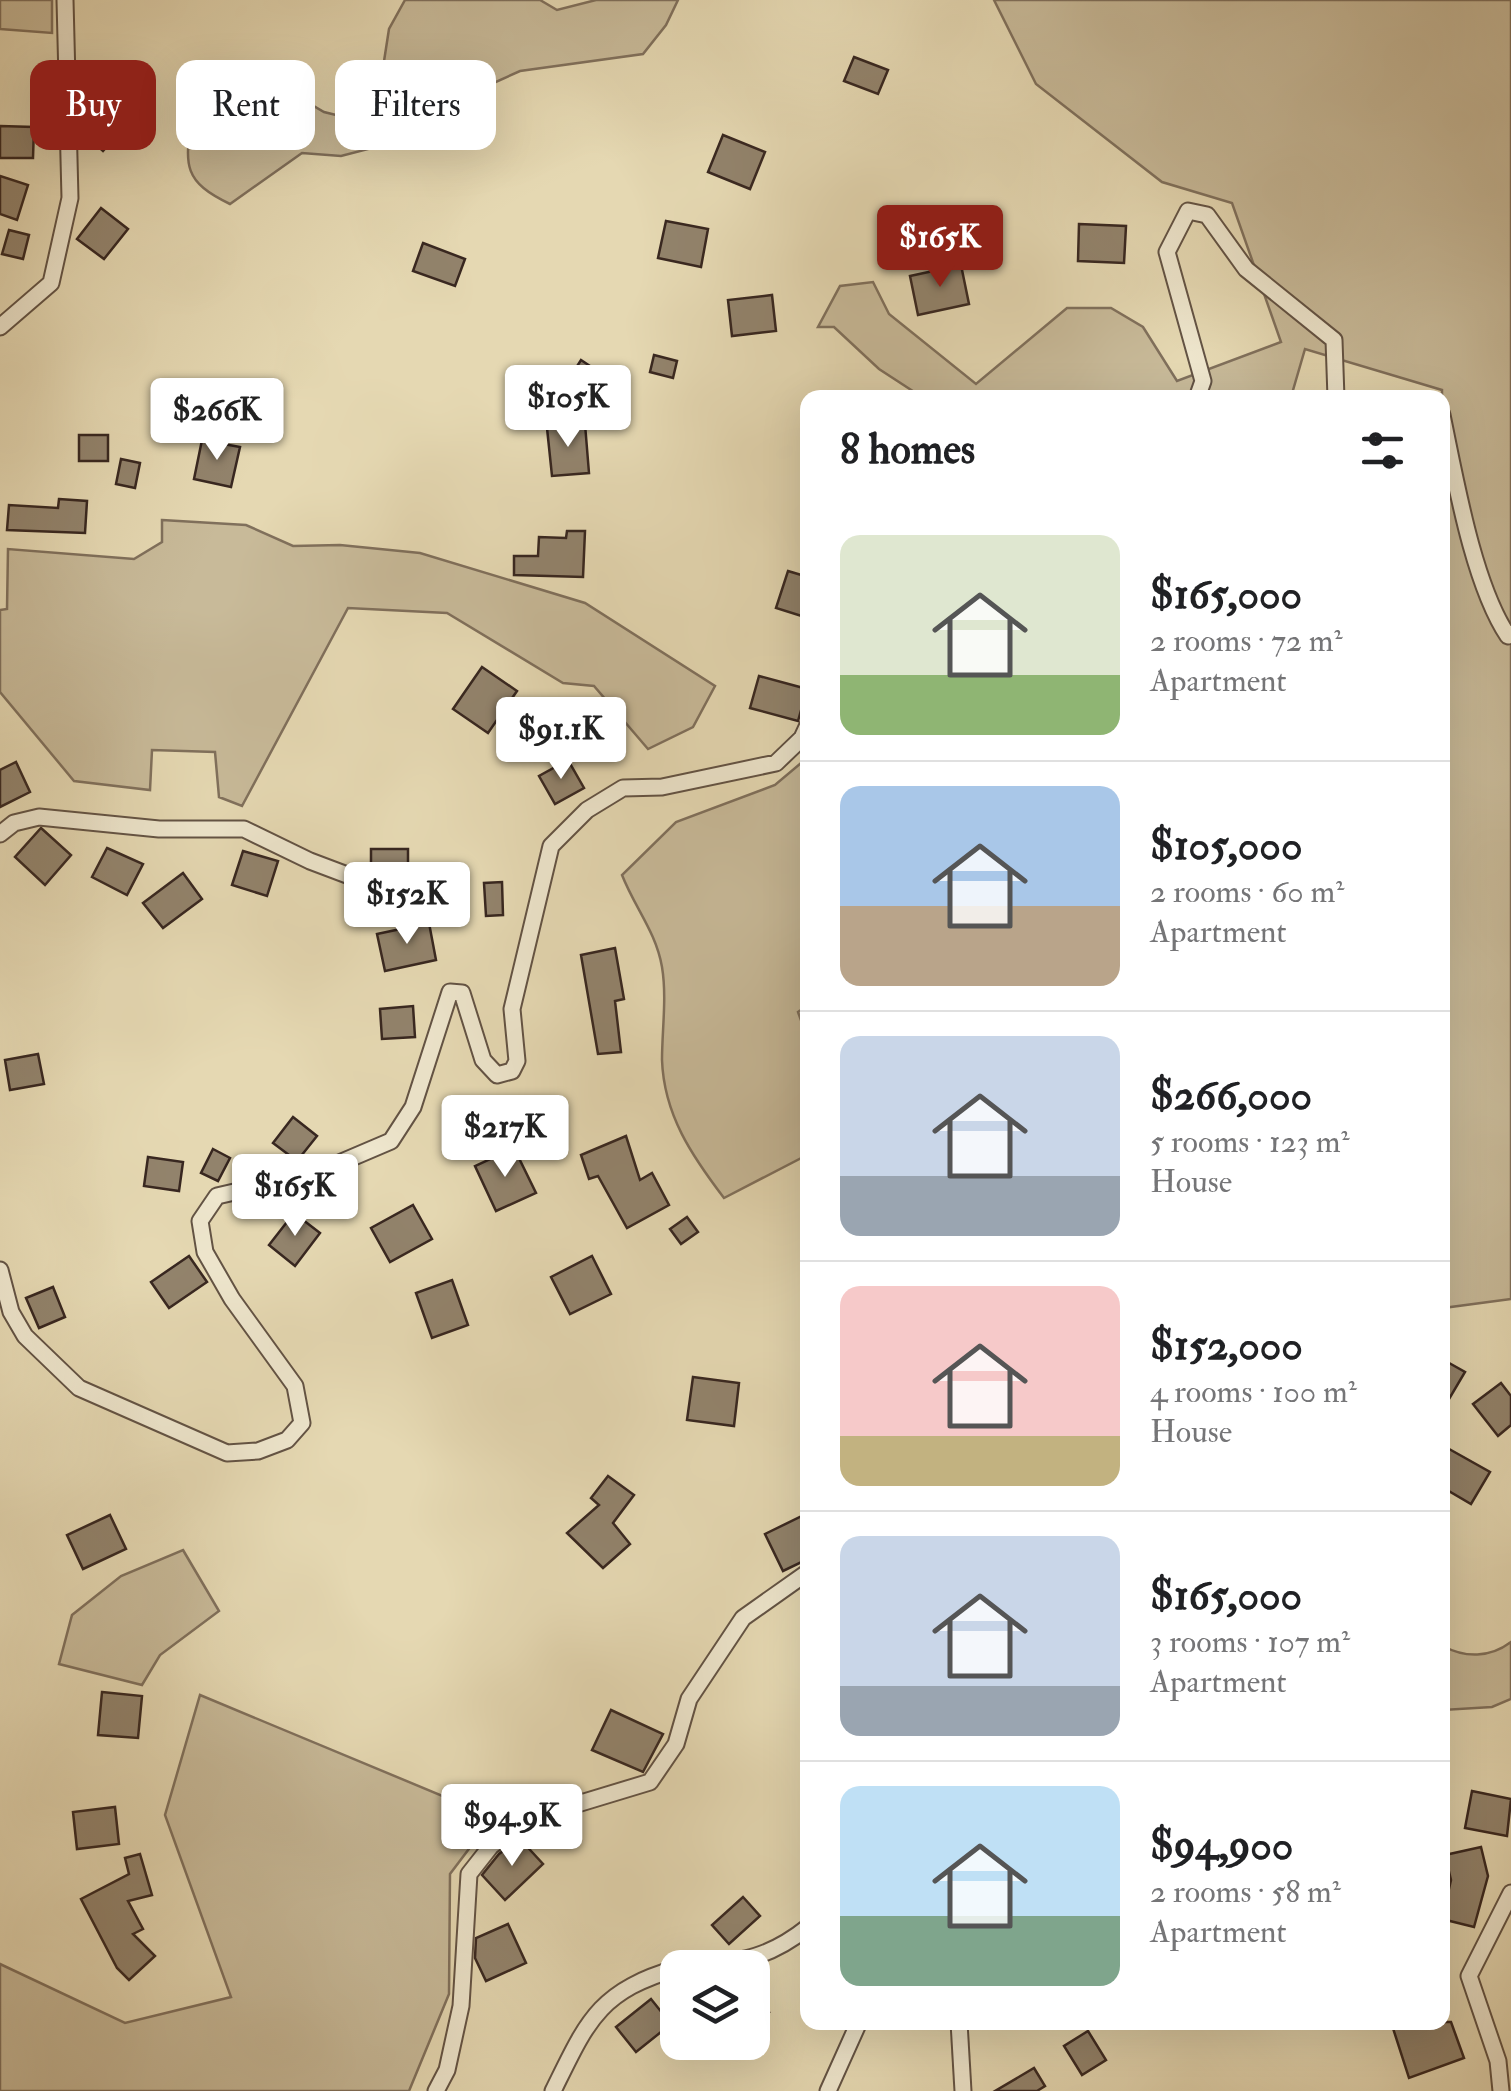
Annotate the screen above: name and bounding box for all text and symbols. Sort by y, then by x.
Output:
chip: Buy [30,60,156,150]
chip: Rent [176,60,315,150]
chip: Filters [335,60,496,150]
pin: $165K [870,205,1010,290]
text: $165K [899,217,981,257]
pin: $105K [498,365,638,450]
text: $105K [527,377,609,417]
pin: $266K [147,378,287,463]
text: $266K [173,390,261,430]
icon: filters [1355,423,1410,478]
text: 8 homes [840,424,975,476]
text: $165,000 [1150,569,1302,621]
icon: home [920,575,1040,695]
text: 2 rooms · 72 m² [1150,621,1343,661]
text: Apartment [1150,661,1287,701]
pin: $91.1K [480,697,642,782]
text: $91.1K [518,709,604,749]
text: $105,000 [1150,820,1302,872]
icon: home [920,826,1040,946]
pin: $152K [337,862,477,947]
text: 2 rooms · 60 m² [1150,872,1344,912]
text: $152K [366,874,448,914]
text: Apartment [1150,912,1287,952]
text: $266,000 [1150,1070,1312,1122]
icon: home [920,1076,1040,1196]
pin: $217K [435,1095,575,1180]
text: $217K [464,1107,546,1147]
text: 5 rooms · 123 m² [1150,1122,1349,1162]
pin: $165K [225,1154,365,1239]
text: House [1150,1162,1232,1202]
text: $165K [254,1166,336,1206]
text: $152,000 [1150,1320,1303,1372]
icon: home [920,1326,1040,1446]
text: 4 rooms · 100 m² [1150,1372,1357,1412]
text: House [1150,1412,1232,1452]
text: $165,000 [1150,1570,1302,1622]
icon: home [920,1576,1040,1696]
text: 3 rooms · 107 m² [1150,1622,1350,1662]
text: Apartment [1150,1662,1287,1702]
pin: $94.9K [431,1784,593,1869]
text: $94.9K [463,1796,561,1836]
text: $94,900 [1150,1820,1293,1872]
icon: home [920,1826,1040,1946]
text: 2 rooms · 58 m² [1150,1872,1341,1912]
text: Apartment [1150,1912,1287,1952]
map controls [660,1950,770,2060]
button: layers [660,1950,770,2060]

